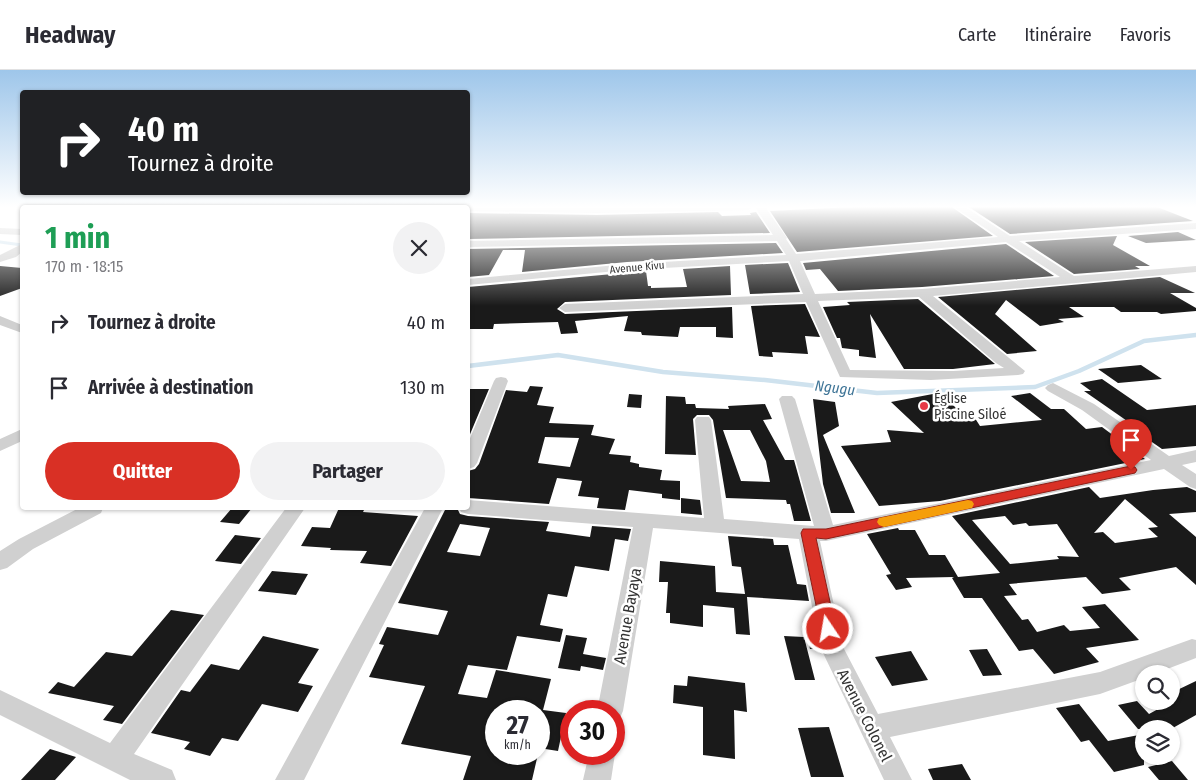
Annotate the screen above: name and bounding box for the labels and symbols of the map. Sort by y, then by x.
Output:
street label: Avenue Kivu [609,259,665,276]
water label: Ngugu [814,377,856,399]
place label: Église Piscine Siloé [934,389,1006,423]
marker: Église Piscine Siloé [918,400,930,412]
pin [1110,419,1152,470]
street label: Avenue Bayaya [610,566,645,666]
position arrow [801,602,853,654]
street label: Avenue Colonel [833,666,896,765]
speed limit sign: 30 [560,700,625,765]

